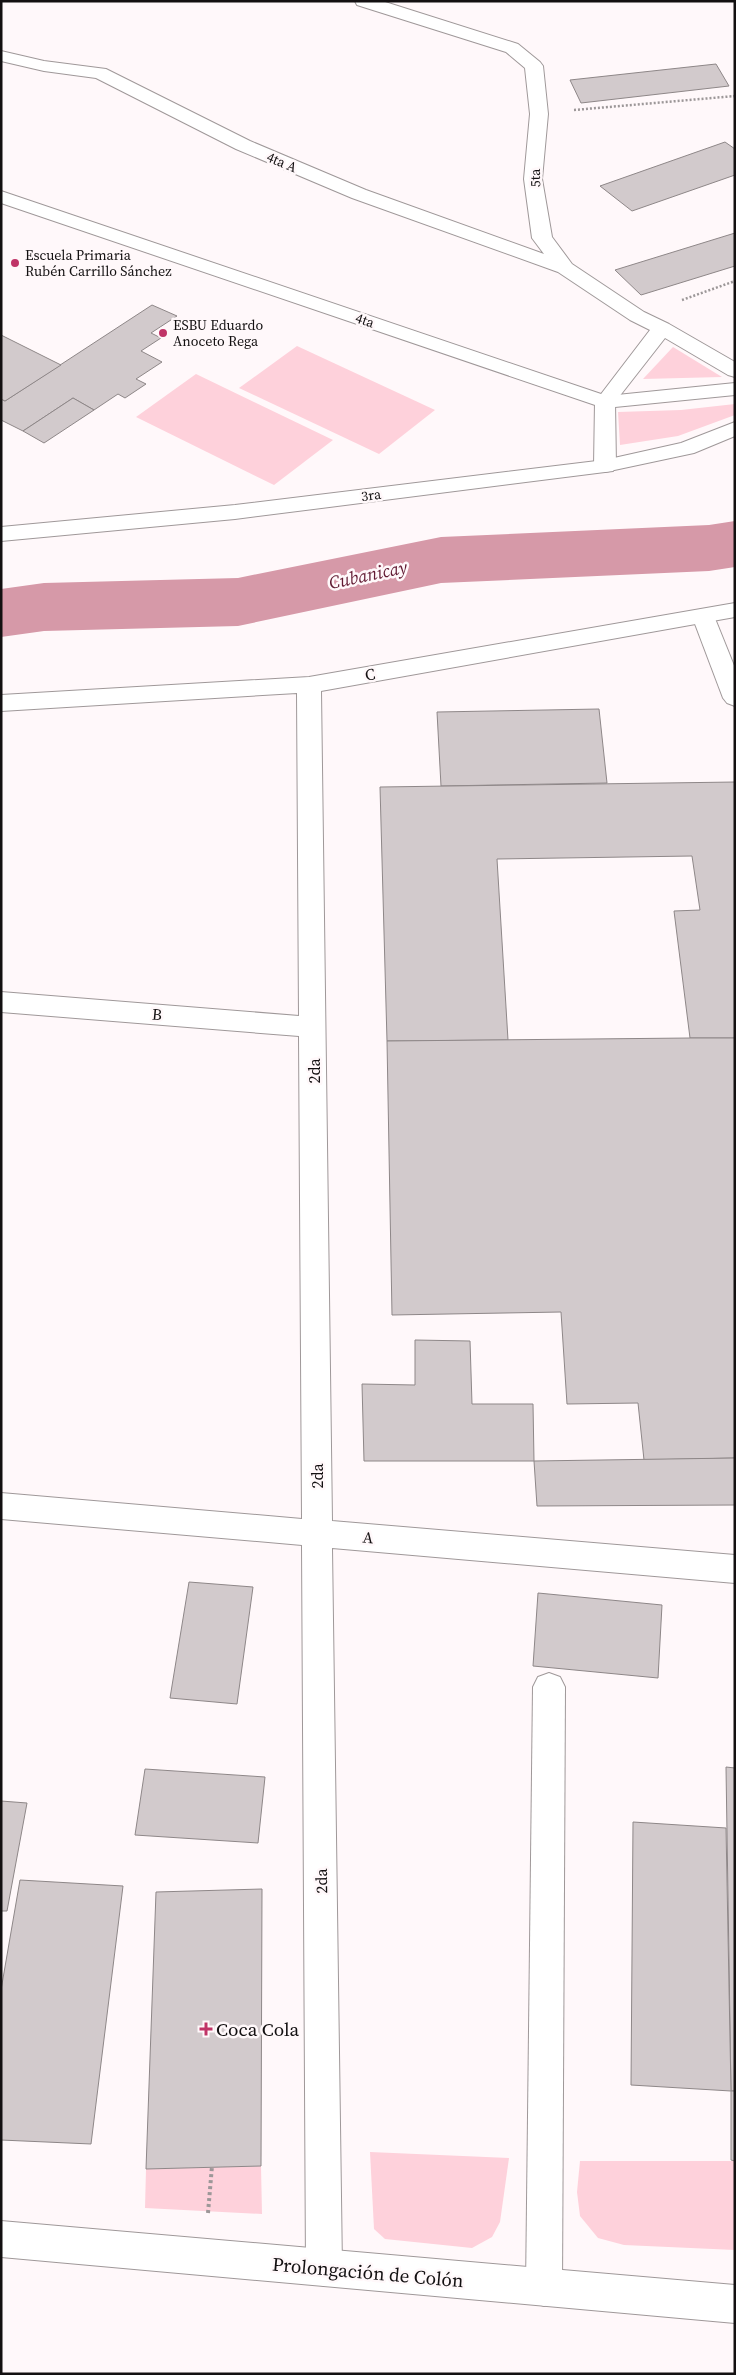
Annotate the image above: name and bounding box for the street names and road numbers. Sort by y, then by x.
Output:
street label: 4ta A [264,147,301,178]
street label: 5ta [525,168,545,188]
street label: 4ta [353,308,378,333]
street label: 3ra [360,484,383,506]
street label: C [363,662,377,686]
street label: B [151,1003,163,1025]
street label: 2da [303,1058,325,1084]
street label: 2da [306,1463,328,1489]
street label: A [362,1526,375,1548]
street label: 2da [310,1867,332,1894]
street label: Prolongación de Colón [271,2251,465,2293]

